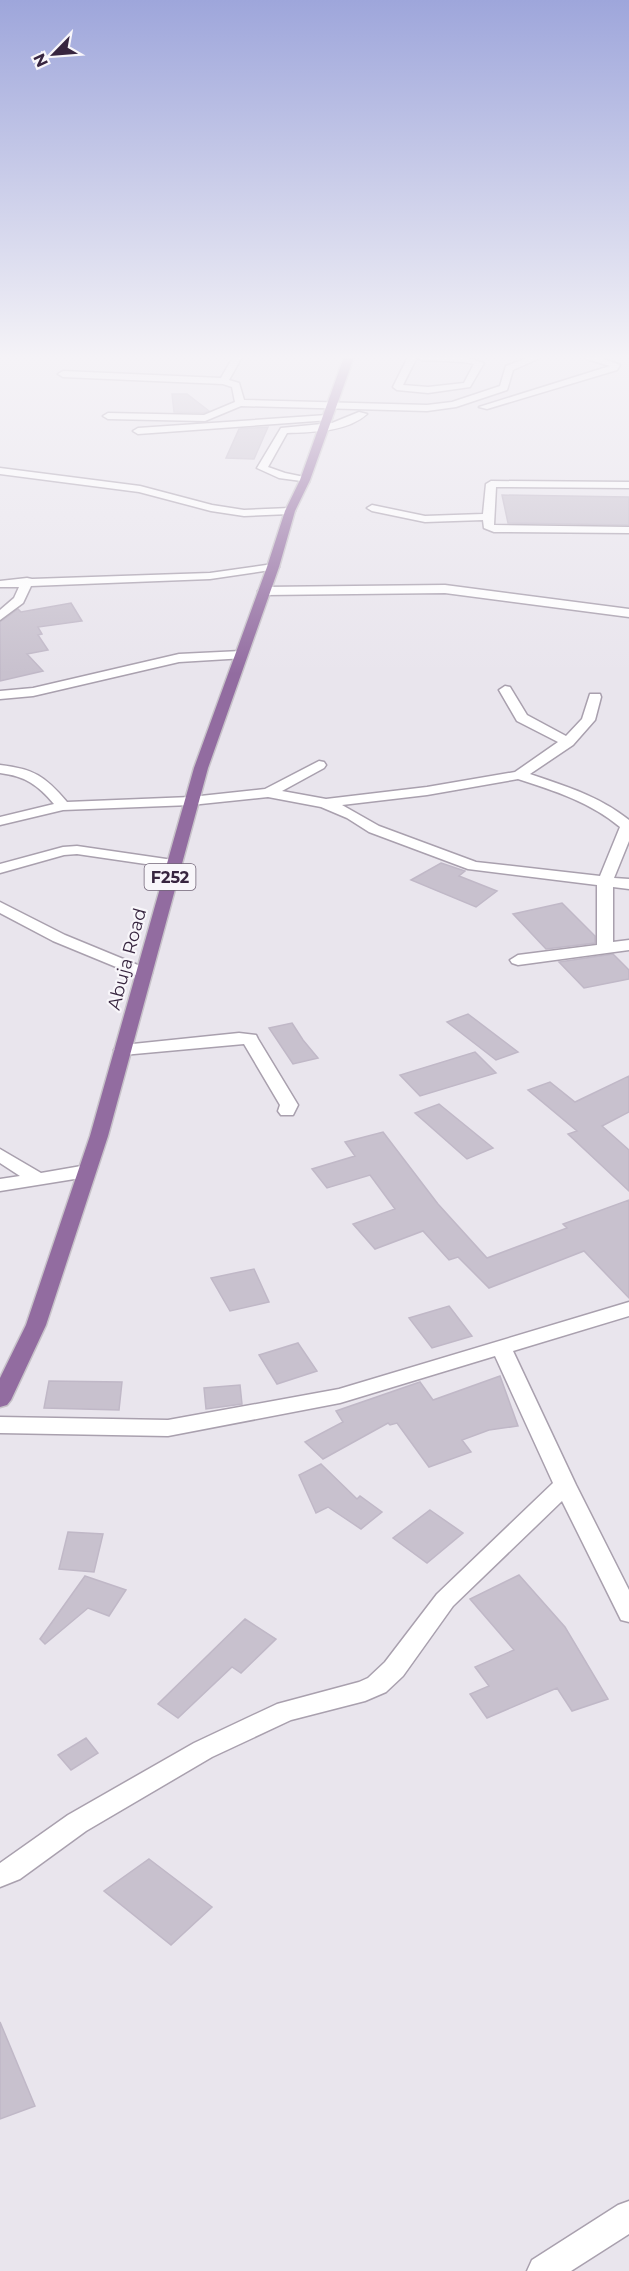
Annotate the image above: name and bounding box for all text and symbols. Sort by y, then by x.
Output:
north arrow [24,24,84,84]
text: N [30,50,52,70]
road number: F252 [144,864,195,890]
street label: Abuja Road [103,906,151,1012]

